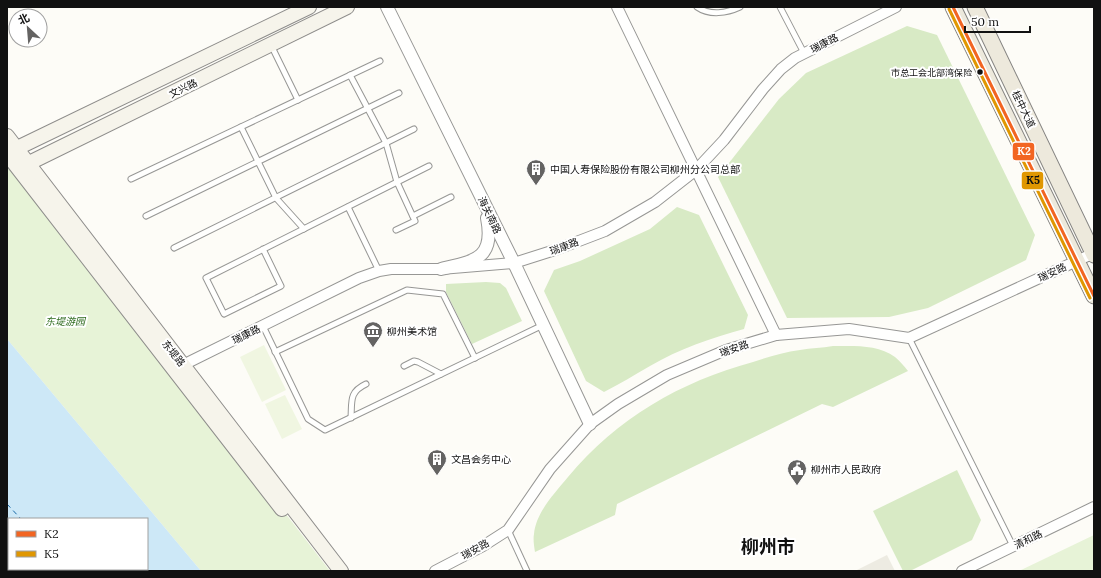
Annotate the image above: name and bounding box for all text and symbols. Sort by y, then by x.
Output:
north arrow [8,8,48,48]
scale bar [965,8,1030,34]
text: 北 [16,10,32,28]
text: 50 m [971,14,999,29]
street label: 瑞康路 [808,31,841,56]
place label: 市总工会北部湾保险 [891,67,973,78]
marker: 市总工会北部湾保险 [975,67,985,77]
street label: 文兴路 [167,76,200,101]
street label: 桂中大道 [1009,88,1038,130]
line badge: K2 [1012,142,1035,161]
text: K2 [1017,144,1031,158]
building icon: 中国人寿保险股份有限公司柳州分公司总部 [525,158,547,186]
place label: 中国人寿保险股份有限公司柳州分公司总部 [550,163,740,176]
line badge: K5 [1021,171,1044,190]
text: K5 [1026,173,1040,187]
street label: 海关南路 [475,194,504,236]
street label: 瑞康路 [548,235,580,258]
street label: 瑞安路 [1036,260,1069,285]
park label: 东堤游园 [45,315,87,328]
museum icon: 柳州美术馆 [362,320,384,348]
street label: 瑞康路 [230,322,263,347]
place label: 柳州美术馆 [387,325,437,338]
street label: 东堤路 [159,337,188,369]
street label: 瑞安路 [718,337,750,360]
building icon: 文昌会务中心 [426,448,448,476]
place label: 文昌会务中心 [451,453,511,466]
public building icon: 柳州市人民政府 [786,458,808,486]
place label: 柳州市人民政府 [811,463,881,476]
legend [8,518,148,570]
text: K2 [44,526,59,541]
street label: 清和路 [1012,527,1045,552]
district label: 柳州市 [741,535,795,558]
street label: 瑞安路 [459,536,492,562]
text: K5 [44,546,59,561]

